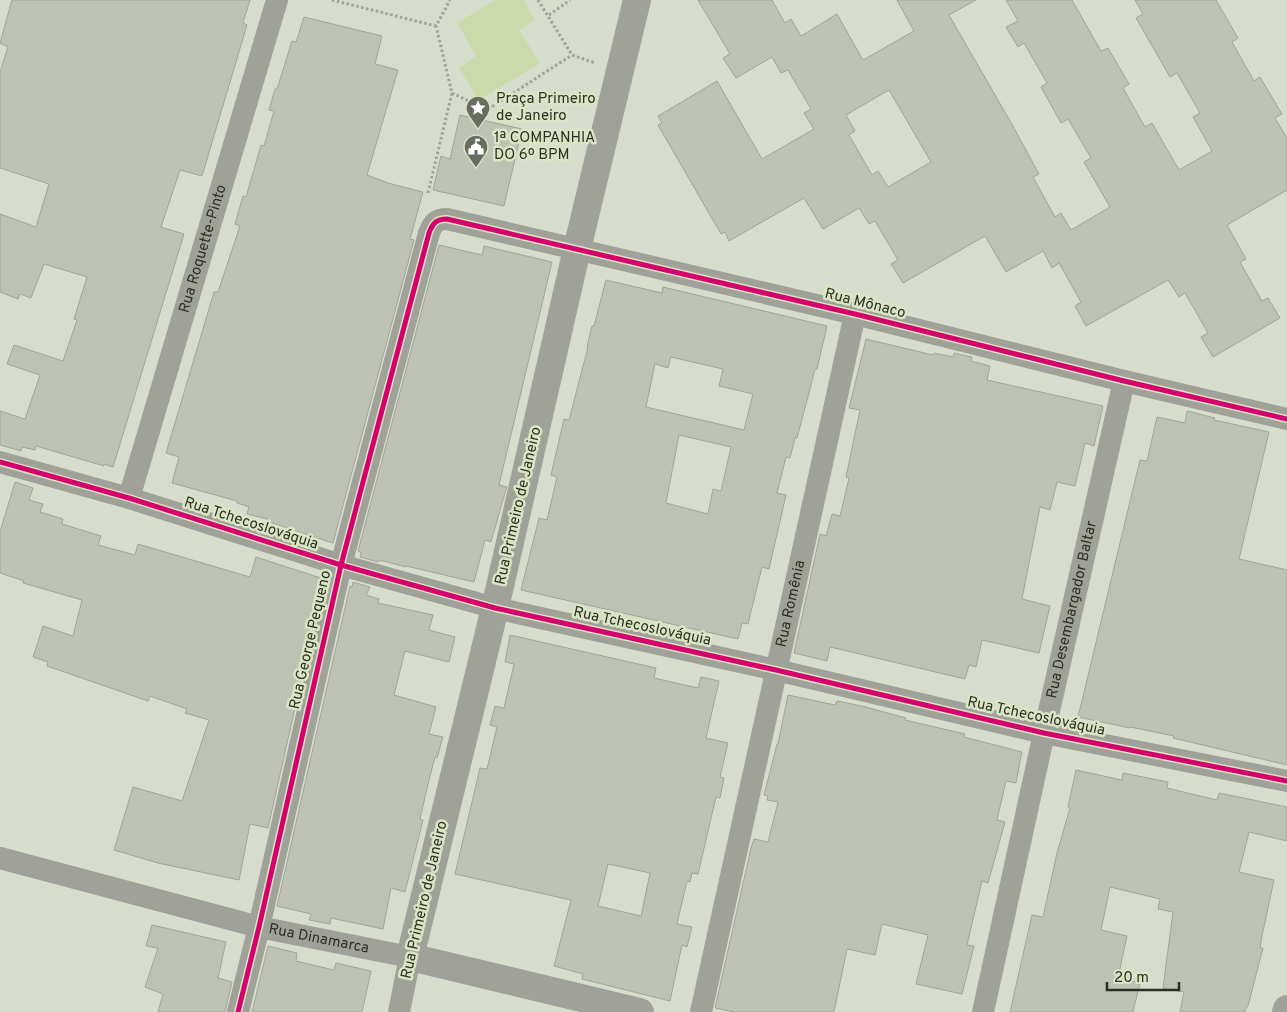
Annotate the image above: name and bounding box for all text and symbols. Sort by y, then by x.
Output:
place label: Praça Primeiro de Janeiro [496,90,596,126]
place icon: Praça Primeiro de Janeiro [465,95,491,129]
place label: 1ª COMPANHIA DO 6º BPM [494,129,595,165]
public building icon: 1ª COMPANHIA DO 6º BPM [463,134,489,168]
street label: Rua Roquette-Pinto [175,182,231,315]
street label: Rua Mônaco [822,285,908,323]
street label: Rua Primeiro de Janeiro [492,425,546,587]
street label: Rua Tchecoslováquia [181,493,321,555]
street label: Rua Desembargador Baltar [1043,519,1101,701]
street label: Rua Romênia [772,558,810,649]
street label: Rua George Pequeno [286,569,336,711]
street label: Rua Tchecoslováquia [571,603,713,651]
street label: Rua Tchecoslováquia [965,693,1107,741]
street label: Rua Primeiro de Janeiro [398,819,452,981]
street label: Rua Dinamarca [267,920,371,958]
scale bar [1107,960,1180,992]
text: 20 m [1114,969,1149,988]

